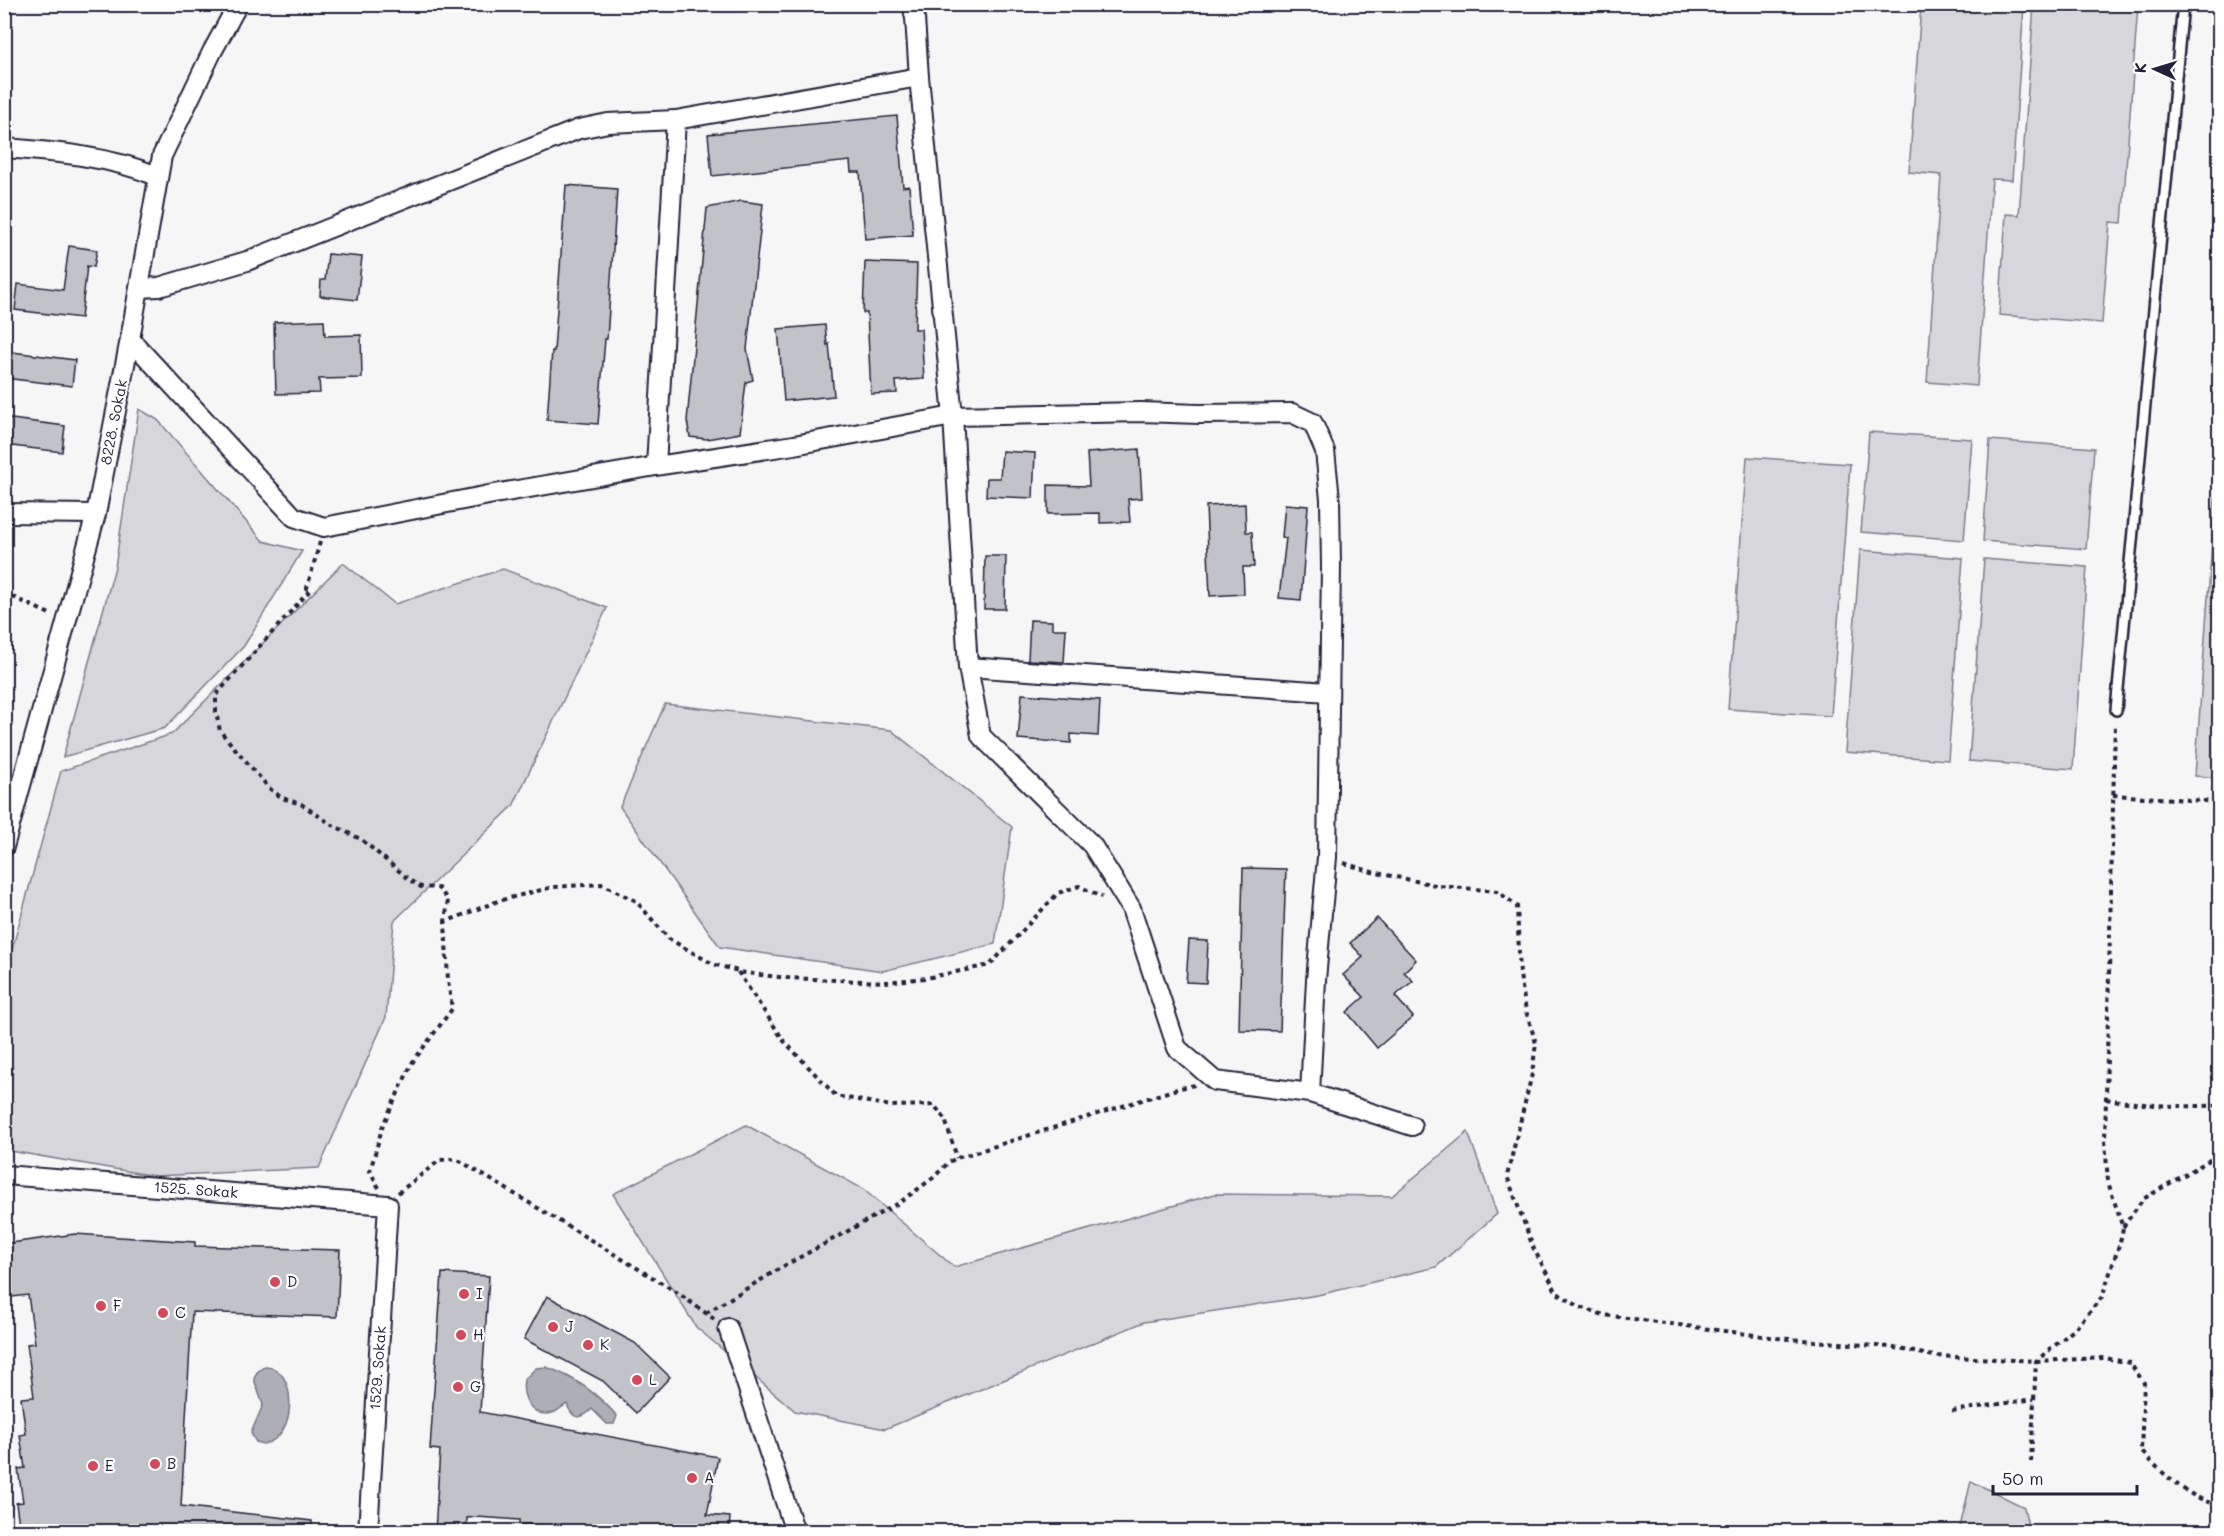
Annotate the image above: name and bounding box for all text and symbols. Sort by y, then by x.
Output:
north arrow [2125,39,2185,99]
text: K [2129,62,2150,74]
street label: 8228. Sokak [95,377,131,466]
street label: 1525. Sokak [153,1176,239,1202]
place label: D [287,1271,297,1291]
marker: D [268,1275,282,1289]
place label: I [476,1283,483,1303]
marker: I [457,1287,471,1301]
place label: F [113,1295,121,1315]
marker: F [94,1299,108,1313]
place label: C [175,1302,186,1322]
marker: C [156,1306,170,1320]
place label: J [565,1316,574,1336]
marker: J [546,1320,560,1334]
place label: H [473,1324,484,1344]
street label: 1529. Sokak [364,1325,390,1411]
marker: H [454,1328,468,1342]
place label: K [600,1334,609,1354]
marker: K [581,1338,595,1352]
place label: L [649,1369,657,1389]
marker: L [630,1373,644,1387]
place label: G [470,1376,481,1396]
marker: G [451,1380,465,1394]
place label: B [167,1453,176,1473]
place label: E [105,1455,114,1475]
marker: B [148,1457,162,1471]
scale bar [1993,1458,2137,1496]
marker: E [86,1459,100,1473]
text: 50 m [2002,1466,2044,1490]
place label: A [704,1467,714,1487]
marker: A [685,1471,699,1485]

